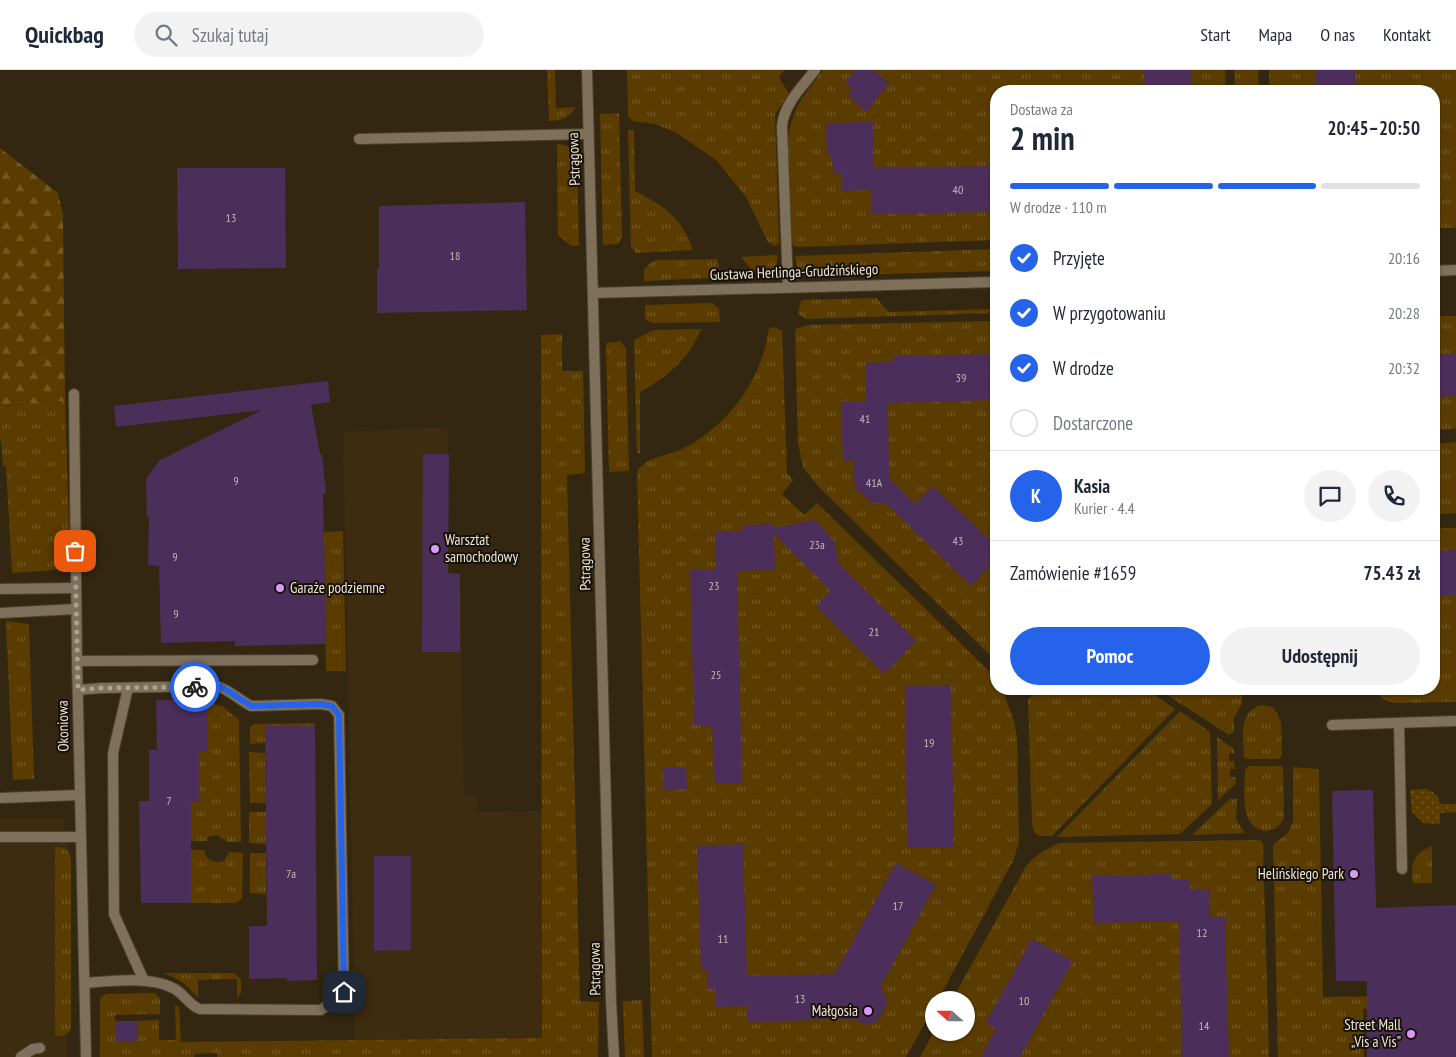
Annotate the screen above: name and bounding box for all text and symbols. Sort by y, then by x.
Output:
search box [134,12,484,57]
text: Quickbag [25,19,104,50]
icon: search [152,21,180,49]
text: Szukaj tutaj [192,23,269,47]
text: Start [1200,23,1230,46]
text: Mapa [1258,23,1292,46]
text: O nas [1320,23,1355,46]
text: Kontakt [1383,23,1431,46]
text: Dostawa za [1010,99,1073,119]
text: 20:45–20:50 [1327,116,1420,140]
text: 2 min [1010,117,1075,159]
street label: Pstrągowa [563,132,584,186]
house number: 40 [953,182,963,197]
text: W drodze · 110 m [1010,197,1107,217]
house number: 13 [226,210,236,225]
icon: check [1010,244,1038,272]
text: Przyjęte [1053,246,1105,270]
house number: 18 [450,248,460,263]
text: 20:16 [1388,248,1420,268]
street label: Gustawa Herlinga-Grudzińskiego [709,259,879,284]
icon: check [1010,299,1038,327]
text: W przygotowaniu [1053,301,1166,325]
text: 20:28 [1388,303,1420,323]
icon: check [1010,354,1038,382]
text: W drodze [1053,356,1114,380]
text: 20:32 [1388,358,1420,378]
house number: 39 [956,370,966,385]
house number: 41 [860,411,870,426]
text: Dostarczone [1053,411,1133,435]
button: chat [1304,470,1356,522]
button: phone [1368,470,1420,522]
house number: 9 [233,473,239,488]
text: Kasia [1074,474,1110,498]
house number: 41A [866,475,883,490]
text: K [1031,484,1041,508]
text: Kurier · 4.4 [1074,498,1135,518]
pin [54,530,96,572]
place label: Warsztat samochodowy [445,530,519,566]
house number: 43 [953,533,963,548]
icon: bag [61,537,89,565]
street label: Pstrągowa [575,537,594,591]
house number: 23a [809,537,825,552]
marker: Warsztat samochodowy [429,543,441,555]
house number: 9 [172,549,178,564]
text: Zamówienie #1659 [1010,561,1136,585]
text: 75.43 zł [1363,561,1420,585]
place label: Garaże podziemne [290,578,385,597]
house number: 23 [709,578,719,593]
marker: Garaże podziemne [274,582,286,594]
house number: 9 [173,606,179,621]
house number: 21 [869,624,879,639]
button: Pomoc [1010,627,1210,685]
button: Udostępnij [1220,627,1420,685]
courier [170,662,220,712]
house number: 25 [711,667,721,682]
icon: bike [181,673,209,701]
street label: Okoniowa [53,700,72,752]
house number: 19 [924,735,934,750]
house number: 7 [166,793,172,808]
place label: Helińskiego Park [1258,864,1344,883]
house number: 7a [286,866,296,881]
marker: Helińskiego Park [1348,868,1360,880]
house number: 17 [893,898,903,913]
house number: 12 [1197,925,1207,940]
house number: 11 [718,931,728,946]
street label: Pstrągowa [585,942,604,996]
pin [323,971,365,1013]
icon: home [330,978,358,1006]
house number: 13 [795,991,805,1006]
north arrow [925,991,975,1041]
map controls [925,991,975,1041]
house number: 10 [1019,993,1029,1008]
place label: Małgosia [812,1001,858,1020]
marker: Małgosia [862,1005,874,1017]
place label: Street Mall „Vis a Vis” [1344,1015,1401,1051]
house number: 14 [1199,1018,1210,1033]
marker: Street Mall „Vis a Vis” [1405,1028,1417,1040]

